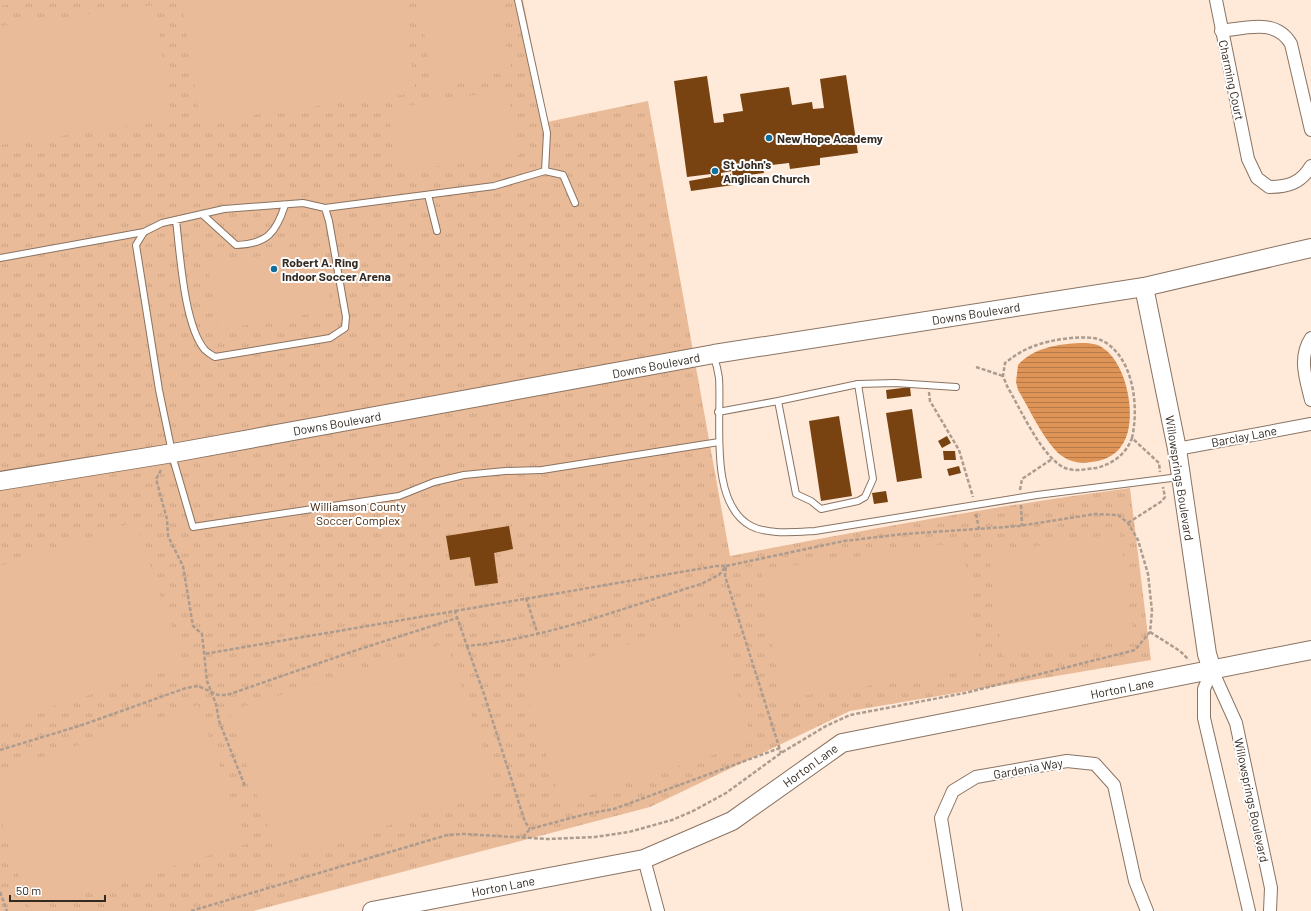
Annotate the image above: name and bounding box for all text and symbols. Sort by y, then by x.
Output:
street label: Charming Court [1217,39,1247,121]
place label: New Hope Academy [777,131,883,145]
marker: New Hope Academy [764,133,774,143]
place label: St John's Anglican Church [723,157,810,185]
marker: St John's Anglican Church [710,166,720,176]
place label: Robert A. Ring Indoor Soccer Arena [282,255,391,283]
marker: Robert A. Ring Indoor Soccer Arena [269,264,279,274]
street label: Downs Boulevard [931,299,1021,327]
street label: Downs Boulevard [611,350,701,380]
street label: Downs Boulevard [292,408,382,438]
street label: Willowsprings Boulevard [1163,414,1197,542]
street label: Barclay Lane [1210,423,1278,449]
park label: Williamson County Soccer Complex [310,499,406,527]
street label: Horton Lane [1089,675,1155,701]
street label: Willowsprings Boulevard [1232,737,1272,863]
street label: Horton Lane [780,740,840,790]
street label: Gardenia Way [992,755,1064,781]
street label: Horton Lane [470,873,536,899]
scale bar [10,877,105,903]
text: 50 m [16,883,41,897]

